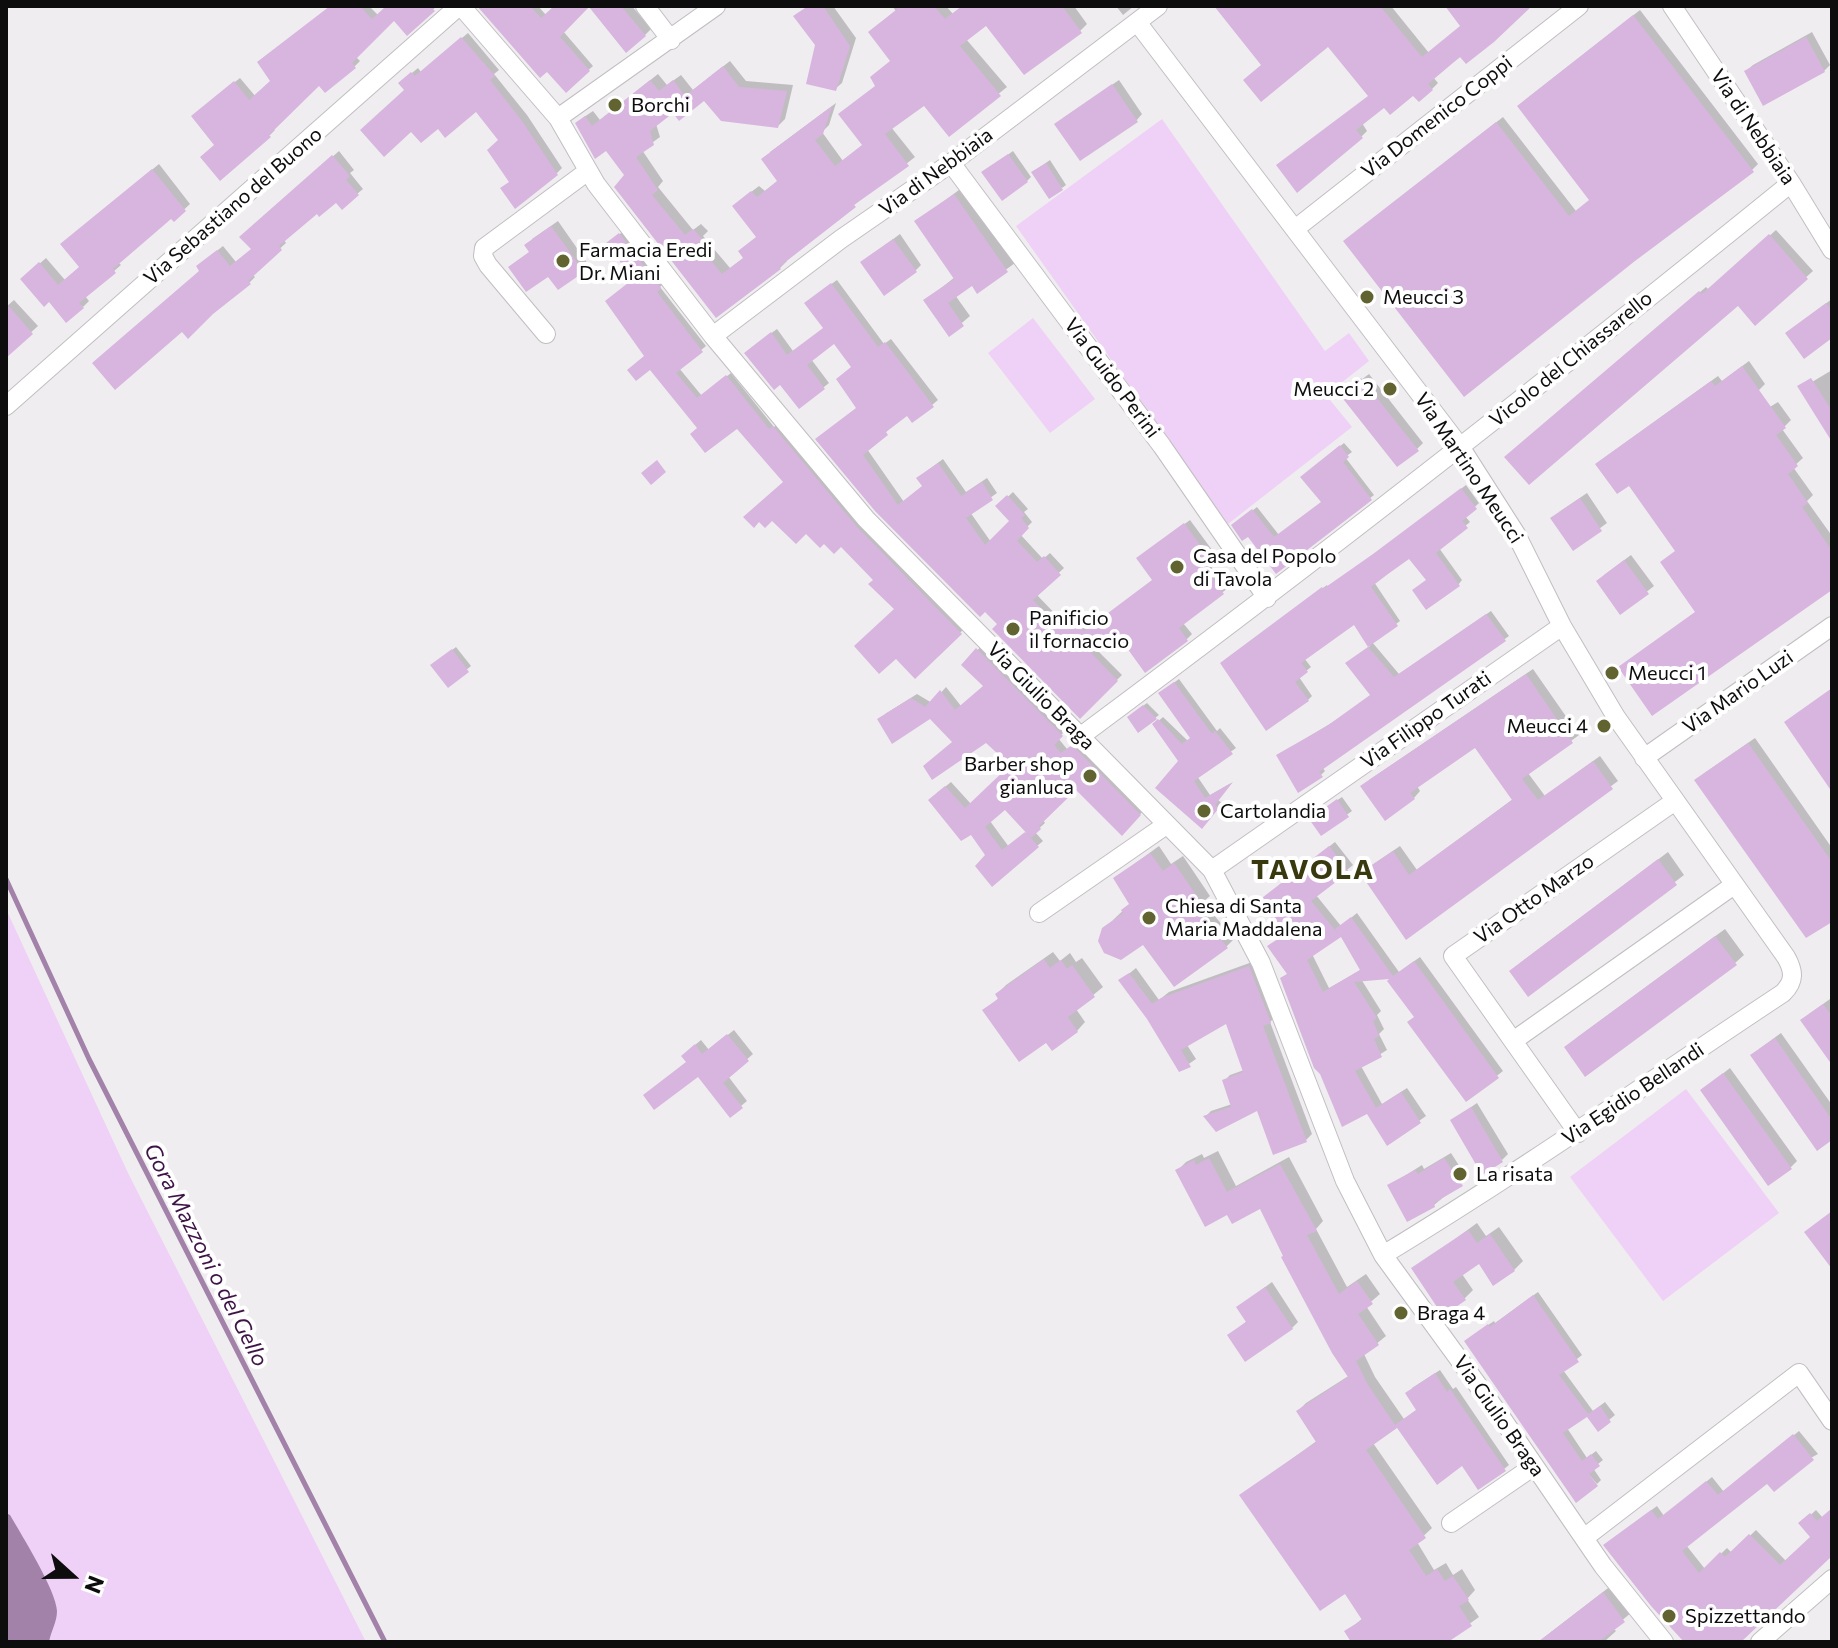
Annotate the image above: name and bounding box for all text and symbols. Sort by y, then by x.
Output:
street label: Via Domenico Coppi [1357,51,1517,183]
street label: Via di Nebbiaia [1706,65,1800,189]
place label: Borchi [631,93,690,117]
marker: Borchi [606,96,624,114]
street label: Via Sebastiano del Buono [139,122,327,290]
street label: Via di Nebbiaia [875,123,997,221]
place label: Farmacia Eredi Dr. Miani [579,238,713,285]
marker: Farmacia Eredi Dr. Miani [554,252,572,270]
place label: Meucci 3 [1383,285,1464,309]
street label: Vicolo del Chiassarello [1485,286,1657,432]
marker: Meucci 3 [1358,288,1376,306]
street label: Via Guido Perini [1059,313,1165,443]
place label: Meucci 2 [1293,377,1374,401]
marker: Meucci 2 [1381,380,1399,398]
street label: Via Martino Meucci [1410,388,1528,548]
place label: Casa del Popolo di Tavola [1193,544,1337,591]
marker: Casa del Popolo di Tavola [1168,558,1186,576]
place label: Panificio il fornaccio [1029,606,1129,653]
marker: Panificio il fornaccio [1004,620,1022,638]
street label: Via Giulio Braga [982,637,1100,755]
street label: Via Mario Luzi [1678,645,1798,739]
place label: Meucci 1 [1628,661,1706,685]
marker: Meucci 1 [1603,664,1621,682]
street label: Via Filippo Turati [1356,666,1496,774]
place label: Meucci 4 [1506,714,1588,738]
marker: Meucci 4 [1595,717,1613,735]
place label: Barber shop gianluca [964,752,1074,799]
marker: Barber shop gianluca [1081,767,1099,785]
place label: Cartolandia [1220,799,1326,823]
marker: Cartolandia [1195,802,1213,820]
street label: Via Otto Marzo [1469,849,1599,949]
district label: TAVOLA [1251,853,1375,887]
place label: Chiesa di Santa Maria Maddalena [1165,894,1322,941]
marker: Chiesa di Santa Maria Maddalena [1140,909,1158,927]
street label: Via Egidio Bellandi [1558,1038,1708,1150]
water label: Gora Mazzoni o del Gello [138,1139,274,1371]
place label: La risata [1476,1162,1553,1186]
marker: La risata [1451,1165,1469,1183]
place label: Braga 4 [1417,1301,1485,1325]
marker: Braga 4 [1392,1304,1410,1322]
street label: Via Giulio Braga [1448,1351,1550,1481]
north arrow [32,1536,112,1616]
text: N [79,1572,110,1597]
place label: Spizzettando [1685,1604,1806,1628]
marker: Spizzettando [1660,1607,1678,1625]

